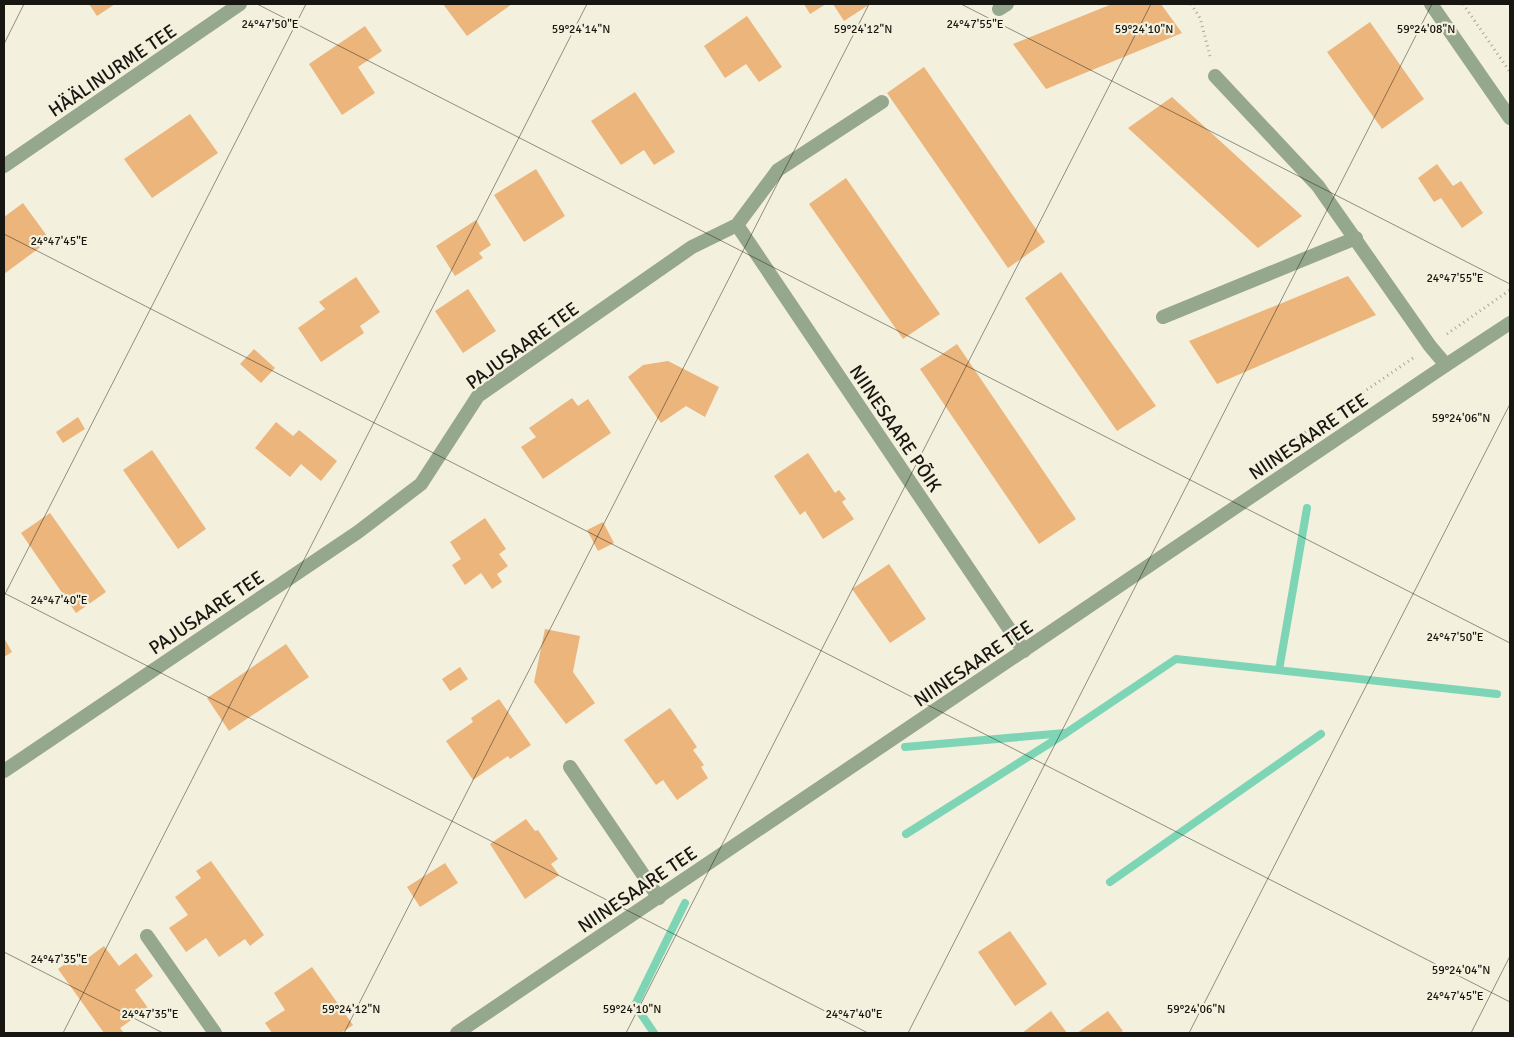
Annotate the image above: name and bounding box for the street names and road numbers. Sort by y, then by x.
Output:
street label: HÄÄLINURME TEE [44,19,181,123]
street label: PAJUSAARE TEE [461,297,584,395]
street label: NIINESAARE PÕIK [844,360,947,497]
street label: NIINESAARE TEE [1244,388,1373,486]
street label: PAJUSAARE TEE [144,565,269,660]
street label: NIINESAARE TEE [909,615,1038,713]
street label: NIINESAARE TEE [573,841,702,939]

